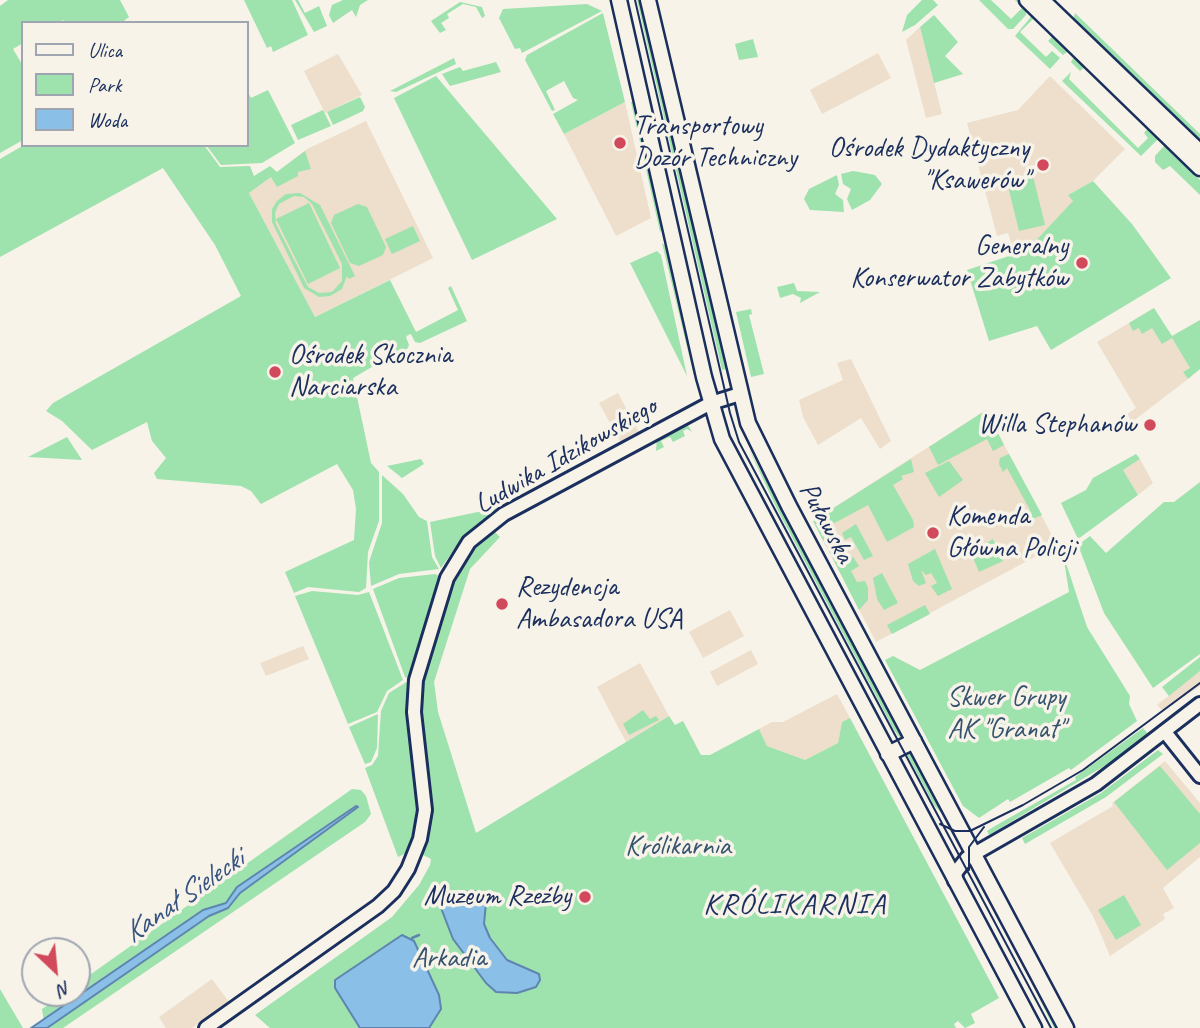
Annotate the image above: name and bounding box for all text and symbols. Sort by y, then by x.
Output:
legend [21,21,248,147]
text: Ulica [88,37,122,63]
text: Park [88,72,121,98]
text: Woda [88,107,127,133]
place label: Transportowy Dozór Techniczny [634,110,797,176]
place label: Ośrodek Dydaktyczny "Ksawerów" [829,132,1029,198]
marker: Transportowy Dozór Techniczny [612,135,628,151]
marker: Ośrodek Dydaktyczny "Ksawerów" [1035,157,1051,173]
place label: Generalny Konserwator Zabytków [850,230,1068,296]
marker: Generalny Konserwator Zabytków [1074,255,1090,271]
place label: Ośrodek Skocznia Narciarska [289,339,452,405]
marker: Ośrodek Skocznia Narciarska [267,364,283,380]
street label: Ludwika Idzikowskiego [469,390,663,522]
place label: Willa Stephanów [978,408,1136,442]
marker: Willa Stephanów [1142,417,1158,433]
street label: Puławska [791,477,861,569]
place label: Komenda Główna Policji [947,500,1076,566]
marker: Komenda Główna Policji [925,525,941,541]
place label: Rezydencja Ambasadora USA [516,571,682,637]
marker: Rezydencja Ambasadora USA [494,596,510,612]
park label: Skwer Grupy AK "Granat" [947,681,1065,747]
park label: Królikarnia [625,830,731,864]
water label: Kanał Sielecki [117,842,251,952]
place label: Muzeum Rzeźby [424,880,571,914]
district label: KRÓLIKARNIA [706,887,884,923]
marker: Muzeum Rzeźby [577,889,593,905]
north arrow [21,937,91,1007]
park label: Arkadia [412,942,486,976]
text: N [54,976,75,1002]

